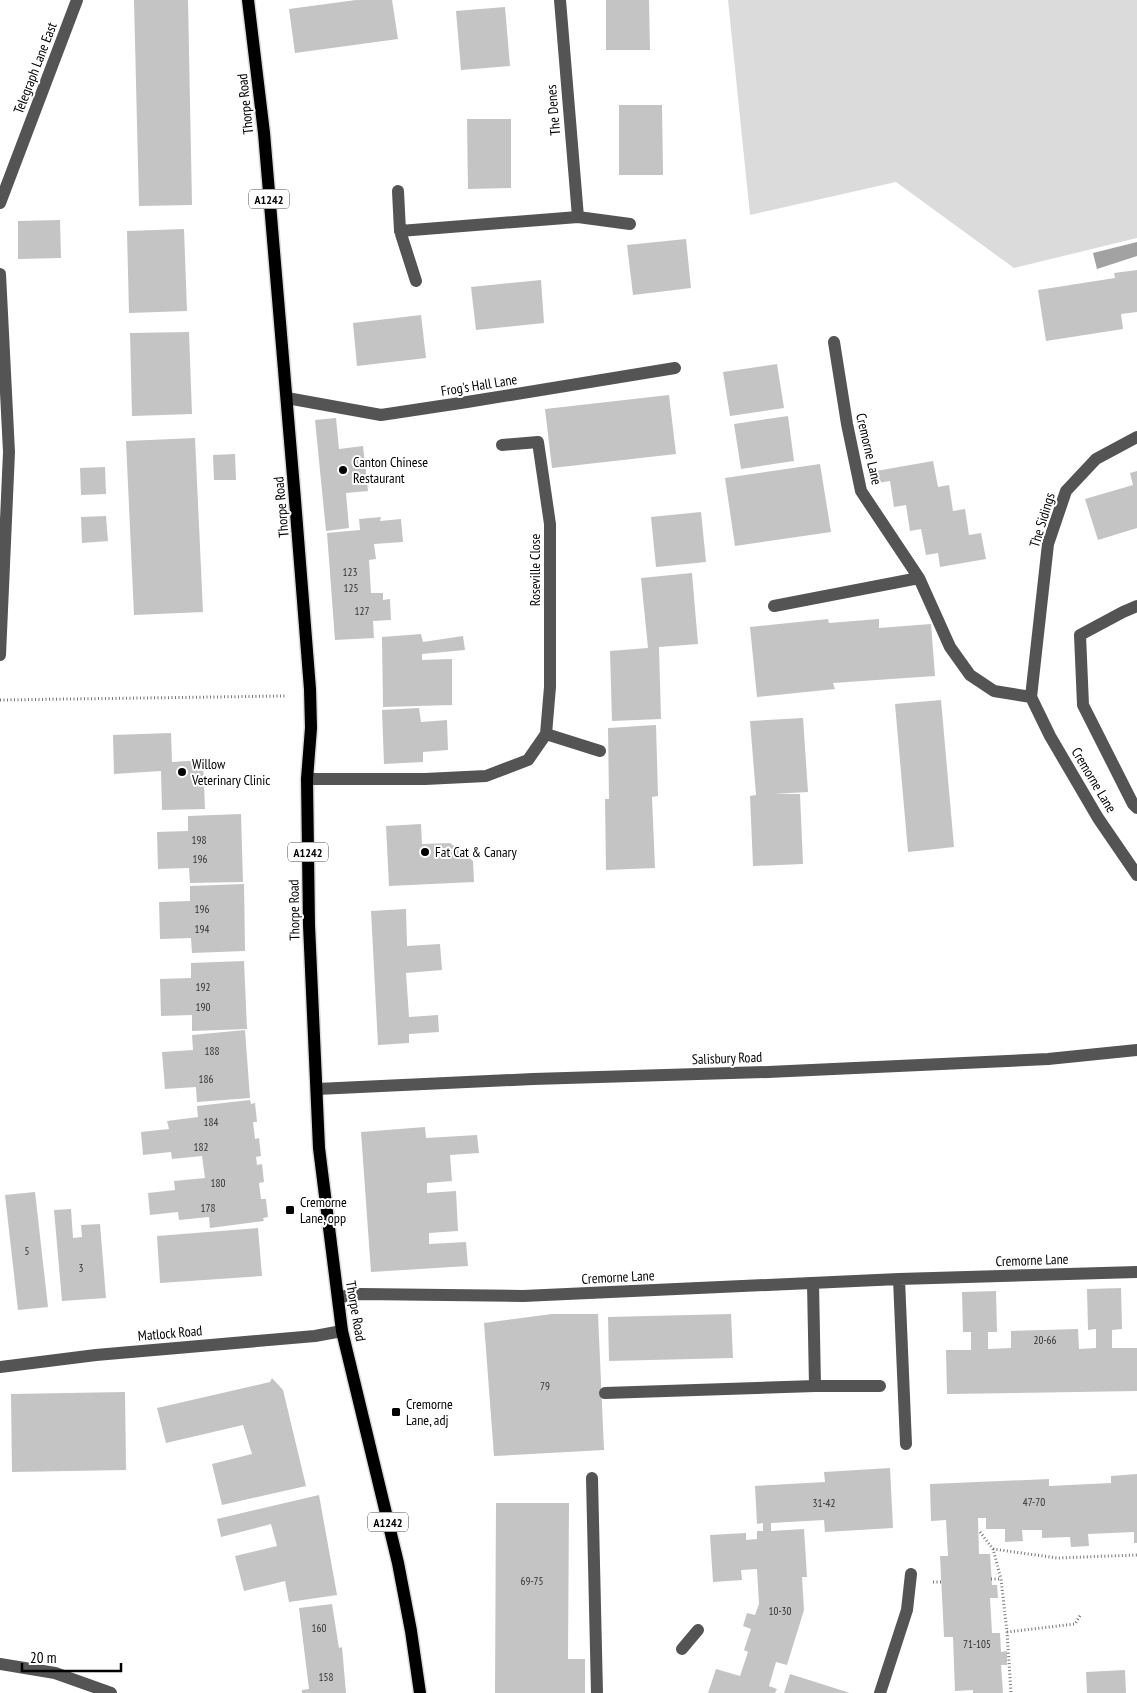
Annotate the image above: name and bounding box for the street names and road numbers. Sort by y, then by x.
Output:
street label: Telegraph Lane East [9,20,61,116]
street label: Thorpe Road [233,73,257,135]
street label: The Denes [542,84,564,136]
road number: A1242 [249,190,289,208]
street label: Frog's Hall Lane [440,370,519,400]
street label: Cremorne Lane [852,411,886,487]
street label: Thorpe Road [269,476,293,538]
street label: The Sidings [1025,490,1059,550]
street label: Roseville Close [526,534,544,606]
street label: Cremorne Lane [1068,744,1121,816]
road number: A1242 [288,842,328,862]
street label: Thorpe Road [284,879,304,941]
street label: Salisbury Road [692,1048,762,1068]
street label: Cremorne Lane [995,1250,1069,1270]
street label: Cremorne Lane [581,1266,655,1288]
street label: Thorpe Road [342,1279,370,1343]
street label: Matlock Road [137,1321,203,1345]
road number: A1242 [368,1512,408,1531]

